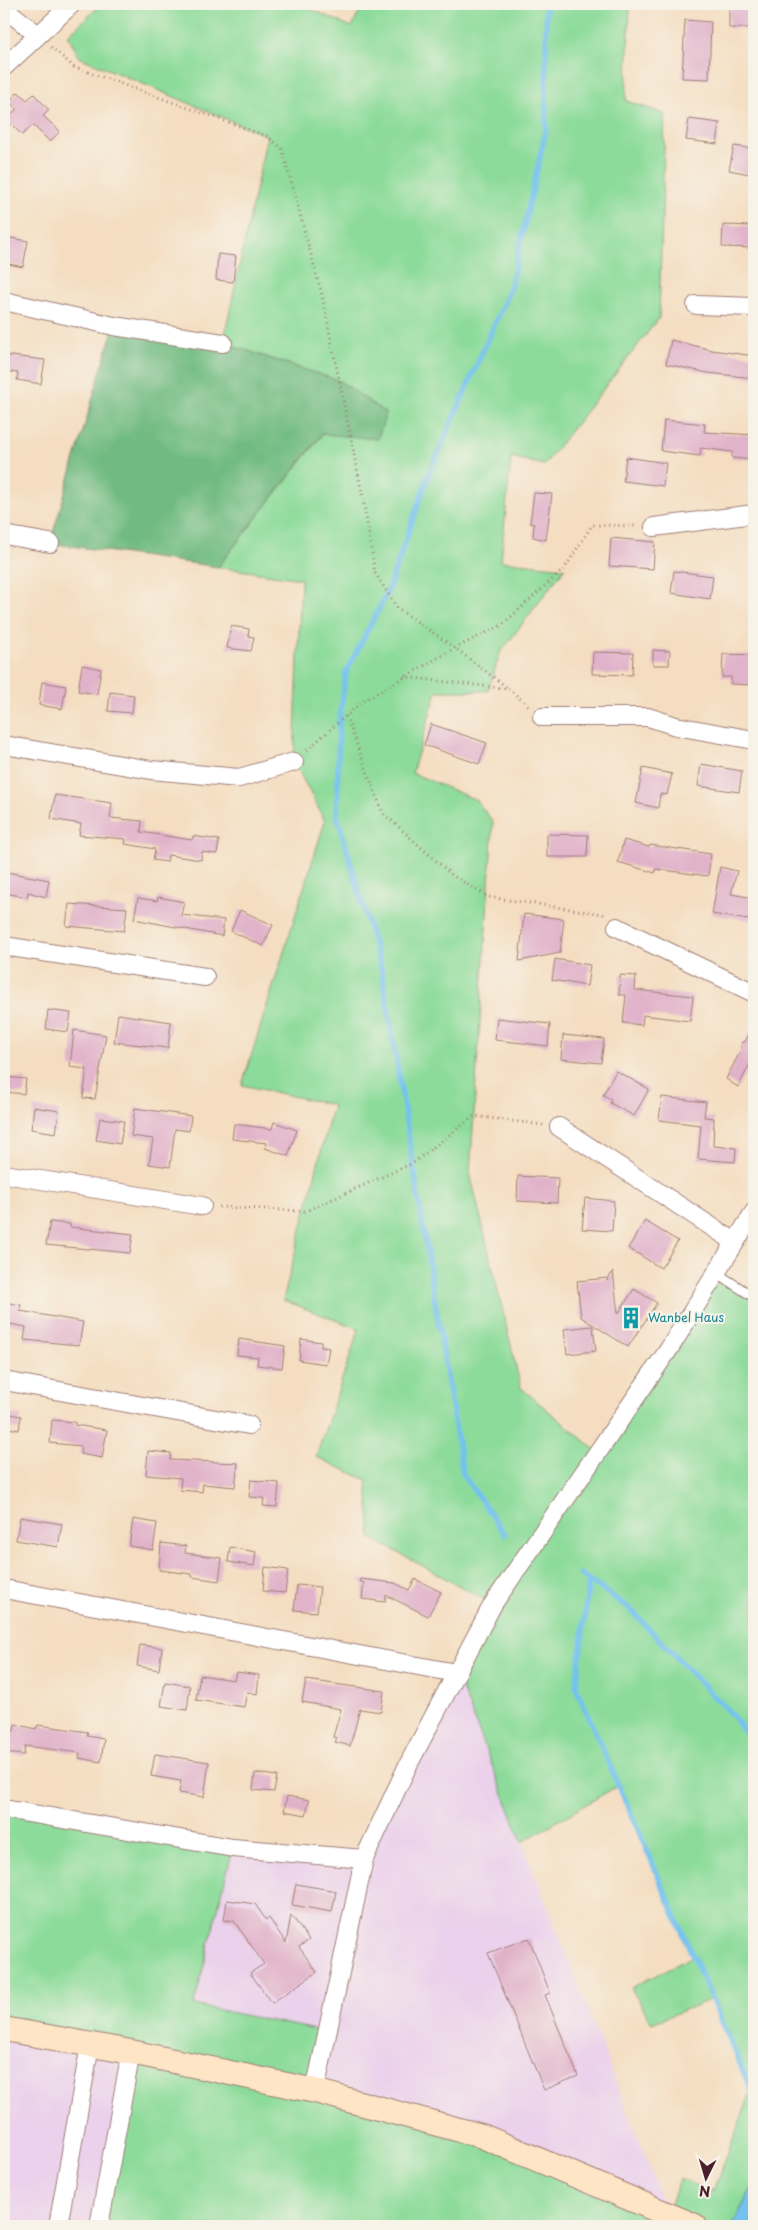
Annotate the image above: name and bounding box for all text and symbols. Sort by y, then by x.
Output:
building icon: Wanbel Haus [618,1305,644,1331]
place label: Wanbel Haus [648,1308,724,1326]
north arrow [680,2152,730,2202]
text: N [698,2181,711,2202]

